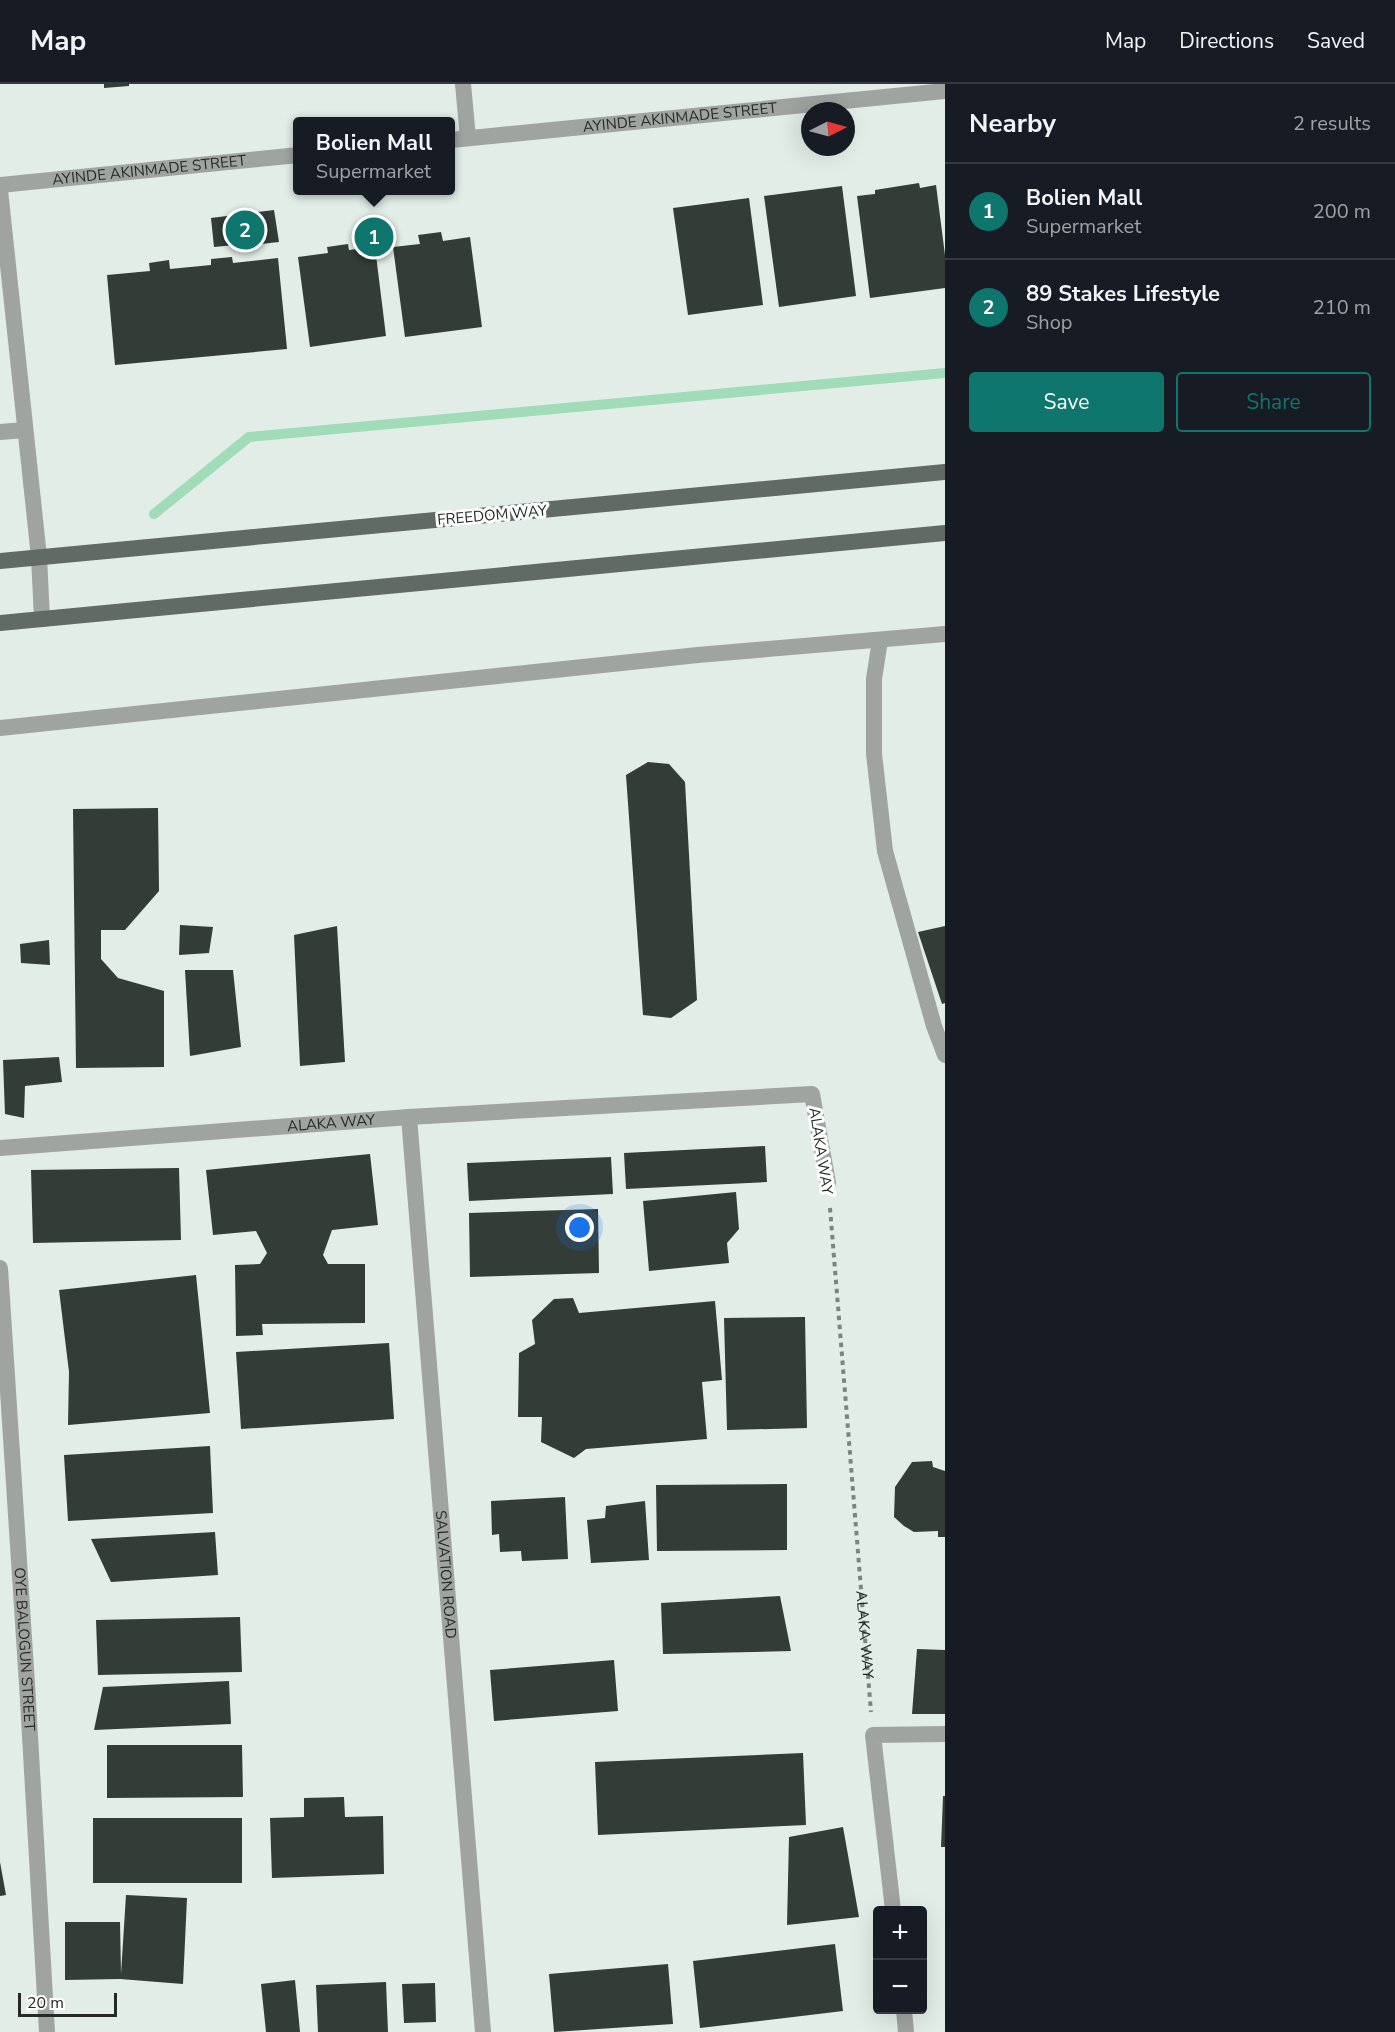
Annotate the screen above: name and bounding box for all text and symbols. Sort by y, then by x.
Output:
text: Map [30,22,86,60]
text: Map [1105,27,1146,55]
text: Directions [1179,27,1274,55]
text: Saved [1307,27,1365,55]
street label: AYINDE AKINMADE STREET [582,98,778,137]
north arrow [801,102,855,156]
text: Nearby [969,106,1056,141]
text: 2 results [1293,110,1371,137]
popup [293,117,455,195]
text: Bolien Mall [316,128,432,158]
street label: AYINDE AKINMADE STREET [51,150,247,190]
text: Supermarket [316,158,431,185]
text: Bolien Mall [1026,183,1142,213]
text: 1 [983,198,995,225]
text: 200 m [1313,198,1371,225]
pin: 2 [226,208,264,252]
text: Supermarket [1026,213,1141,240]
pin: 1 [354,214,394,260]
text: 89 Stakes Lifestyle [1026,279,1220,309]
text: 2 [983,294,995,321]
text: 210 m [1313,294,1371,321]
text: Shop [1026,309,1072,336]
button: Save [969,372,1164,432]
button: Share [1176,372,1371,432]
street label: FREEDOM WAY [437,500,549,530]
street label: ALAKA WAY [804,1106,838,1197]
street label: ALAKA WAY [286,1110,377,1136]
your location [565,1213,594,1242]
street label: SALVATION ROAD [431,1509,461,1640]
street label: OYE BALOGUN STREET [9,1567,40,1732]
street label: ALAKA WAY [851,1590,878,1680]
map controls [873,1906,927,2014]
button: + [873,1906,927,1960]
button: − [873,1960,927,2014]
scale bar [18,1990,117,2018]
text: 20 m [27,1992,64,2014]

